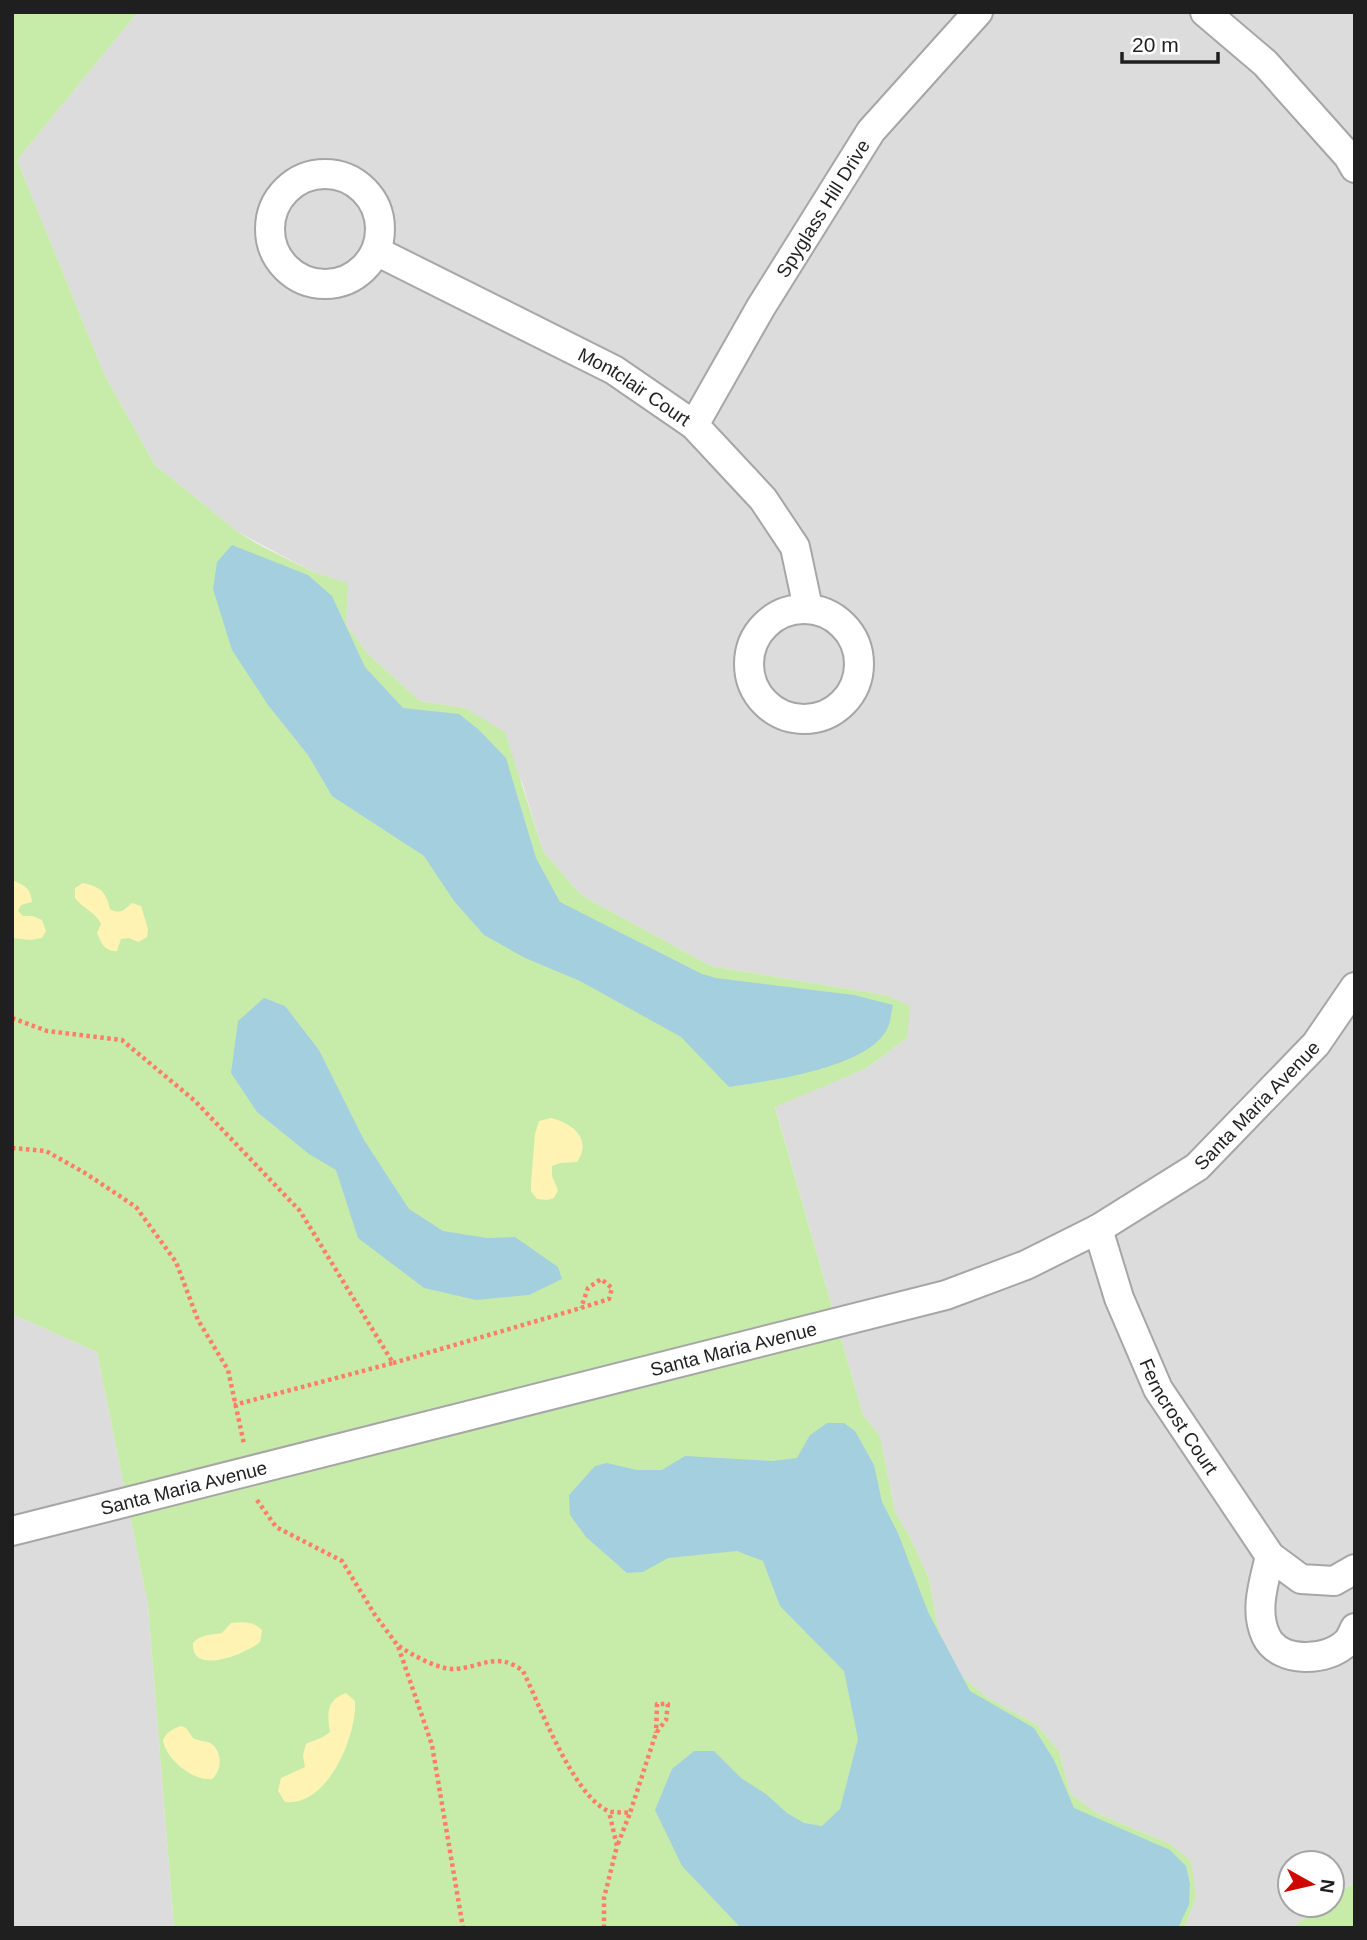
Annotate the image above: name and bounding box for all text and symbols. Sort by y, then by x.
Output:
scale bar [1122,21,1218,65]
text: 20 m [1132,33,1179,56]
street label: Spyglass Hill Drive [772,136,874,281]
street label: Montclair Court [575,344,695,431]
street label: Santa Maria Avenue [1190,1037,1324,1174]
street label: Santa Maria Avenue [648,1318,819,1380]
street label: Ferncrost Court [1135,1356,1222,1479]
street label: Santa Maria Avenue [98,1457,269,1519]
north arrow [1276,1849,1346,1919]
text: N [1316,1878,1339,1895]

